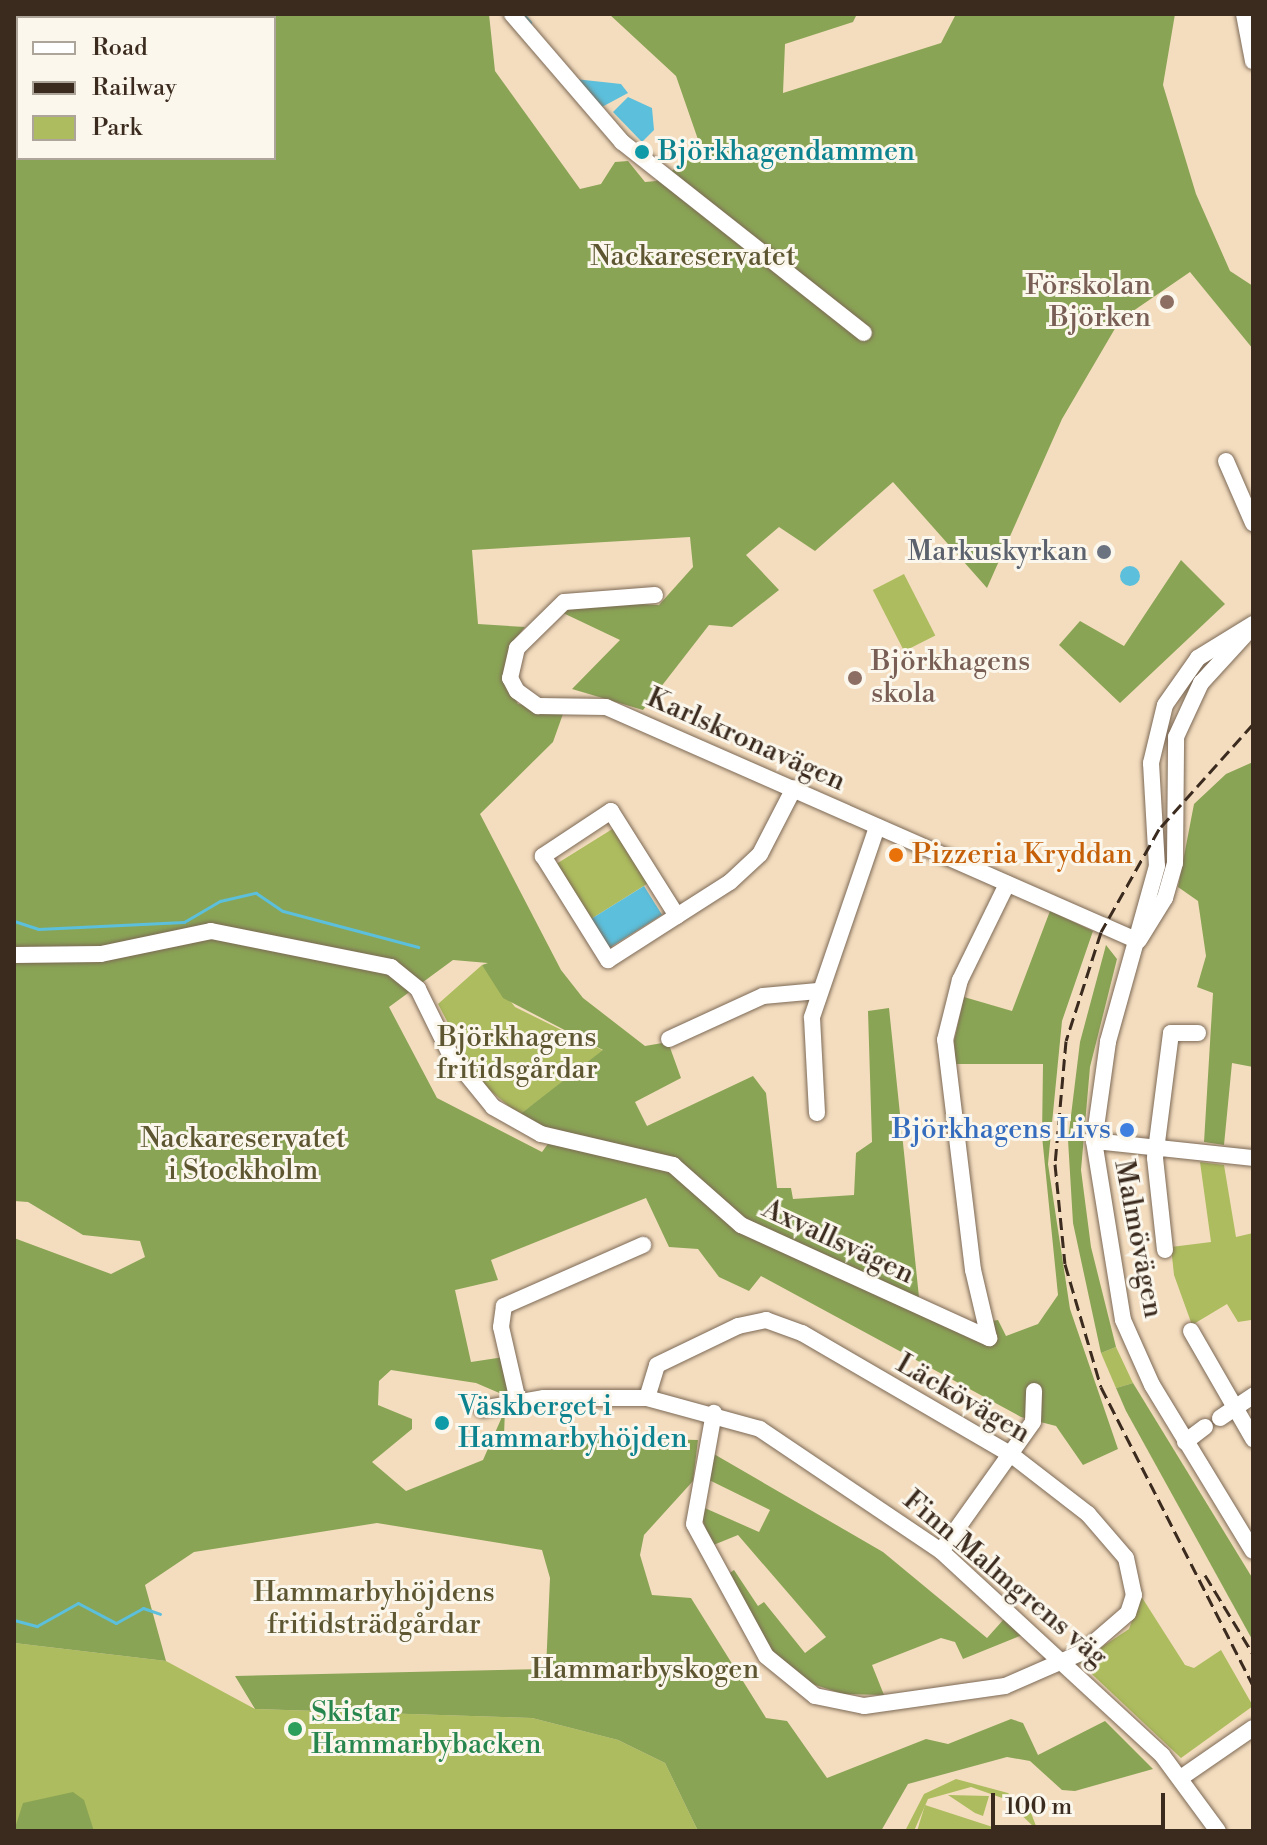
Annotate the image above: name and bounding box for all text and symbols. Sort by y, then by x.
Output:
legend [16,16,276,160]
text: Road [92,33,148,63]
text: Railway [92,73,177,103]
text: Park [92,113,142,143]
place label: Björkhagendammen [658,135,915,169]
marker: Björkhagendammen [633,143,651,161]
park label: Nackareservatet [590,240,796,274]
place label: Förskolan Björken [1025,269,1151,335]
marker: Förskolan Björken [1158,293,1176,311]
place label: Markuskyrkan [908,535,1088,569]
marker: Markuskyrkan [1095,543,1113,561]
place label: Björkhagens skola [871,645,1030,711]
marker: Björkhagens skola [846,669,864,687]
street label: Karlskronavägen [642,681,850,799]
place label: Pizzeria Kryddan [912,838,1133,872]
marker: Pizzeria Kryddan [887,846,905,864]
park label: Björkhagens fritidsgårdar [436,1021,598,1087]
place label: Björkhagens Livs [892,1113,1111,1147]
marker: Björkhagens Livs [1118,1121,1136,1139]
park label: Nackareservatet i Stockholm [140,1122,346,1188]
street label: Malmövägen [1106,1157,1170,1321]
street label: Axvallsvägen [757,1192,919,1292]
street label: Läckövägen [890,1347,1036,1451]
place label: Väskberget i Hammarbyhöjden [458,1390,687,1456]
marker: Väskberget i Hammarbyhöjden [433,1414,451,1432]
street label: Finn Malmgrens väg [896,1484,1114,1674]
park label: Hammarbyhöjdens fritidsträdgårdar [253,1576,495,1642]
park label: Hammarbyskogen [531,1653,759,1687]
place label: Skistar Hammarbybacken [311,1696,541,1762]
marker: Skistar Hammarbybacken [286,1720,304,1738]
scale bar [995,1777,1169,1827]
text: 100 m [1005,1792,1072,1822]

